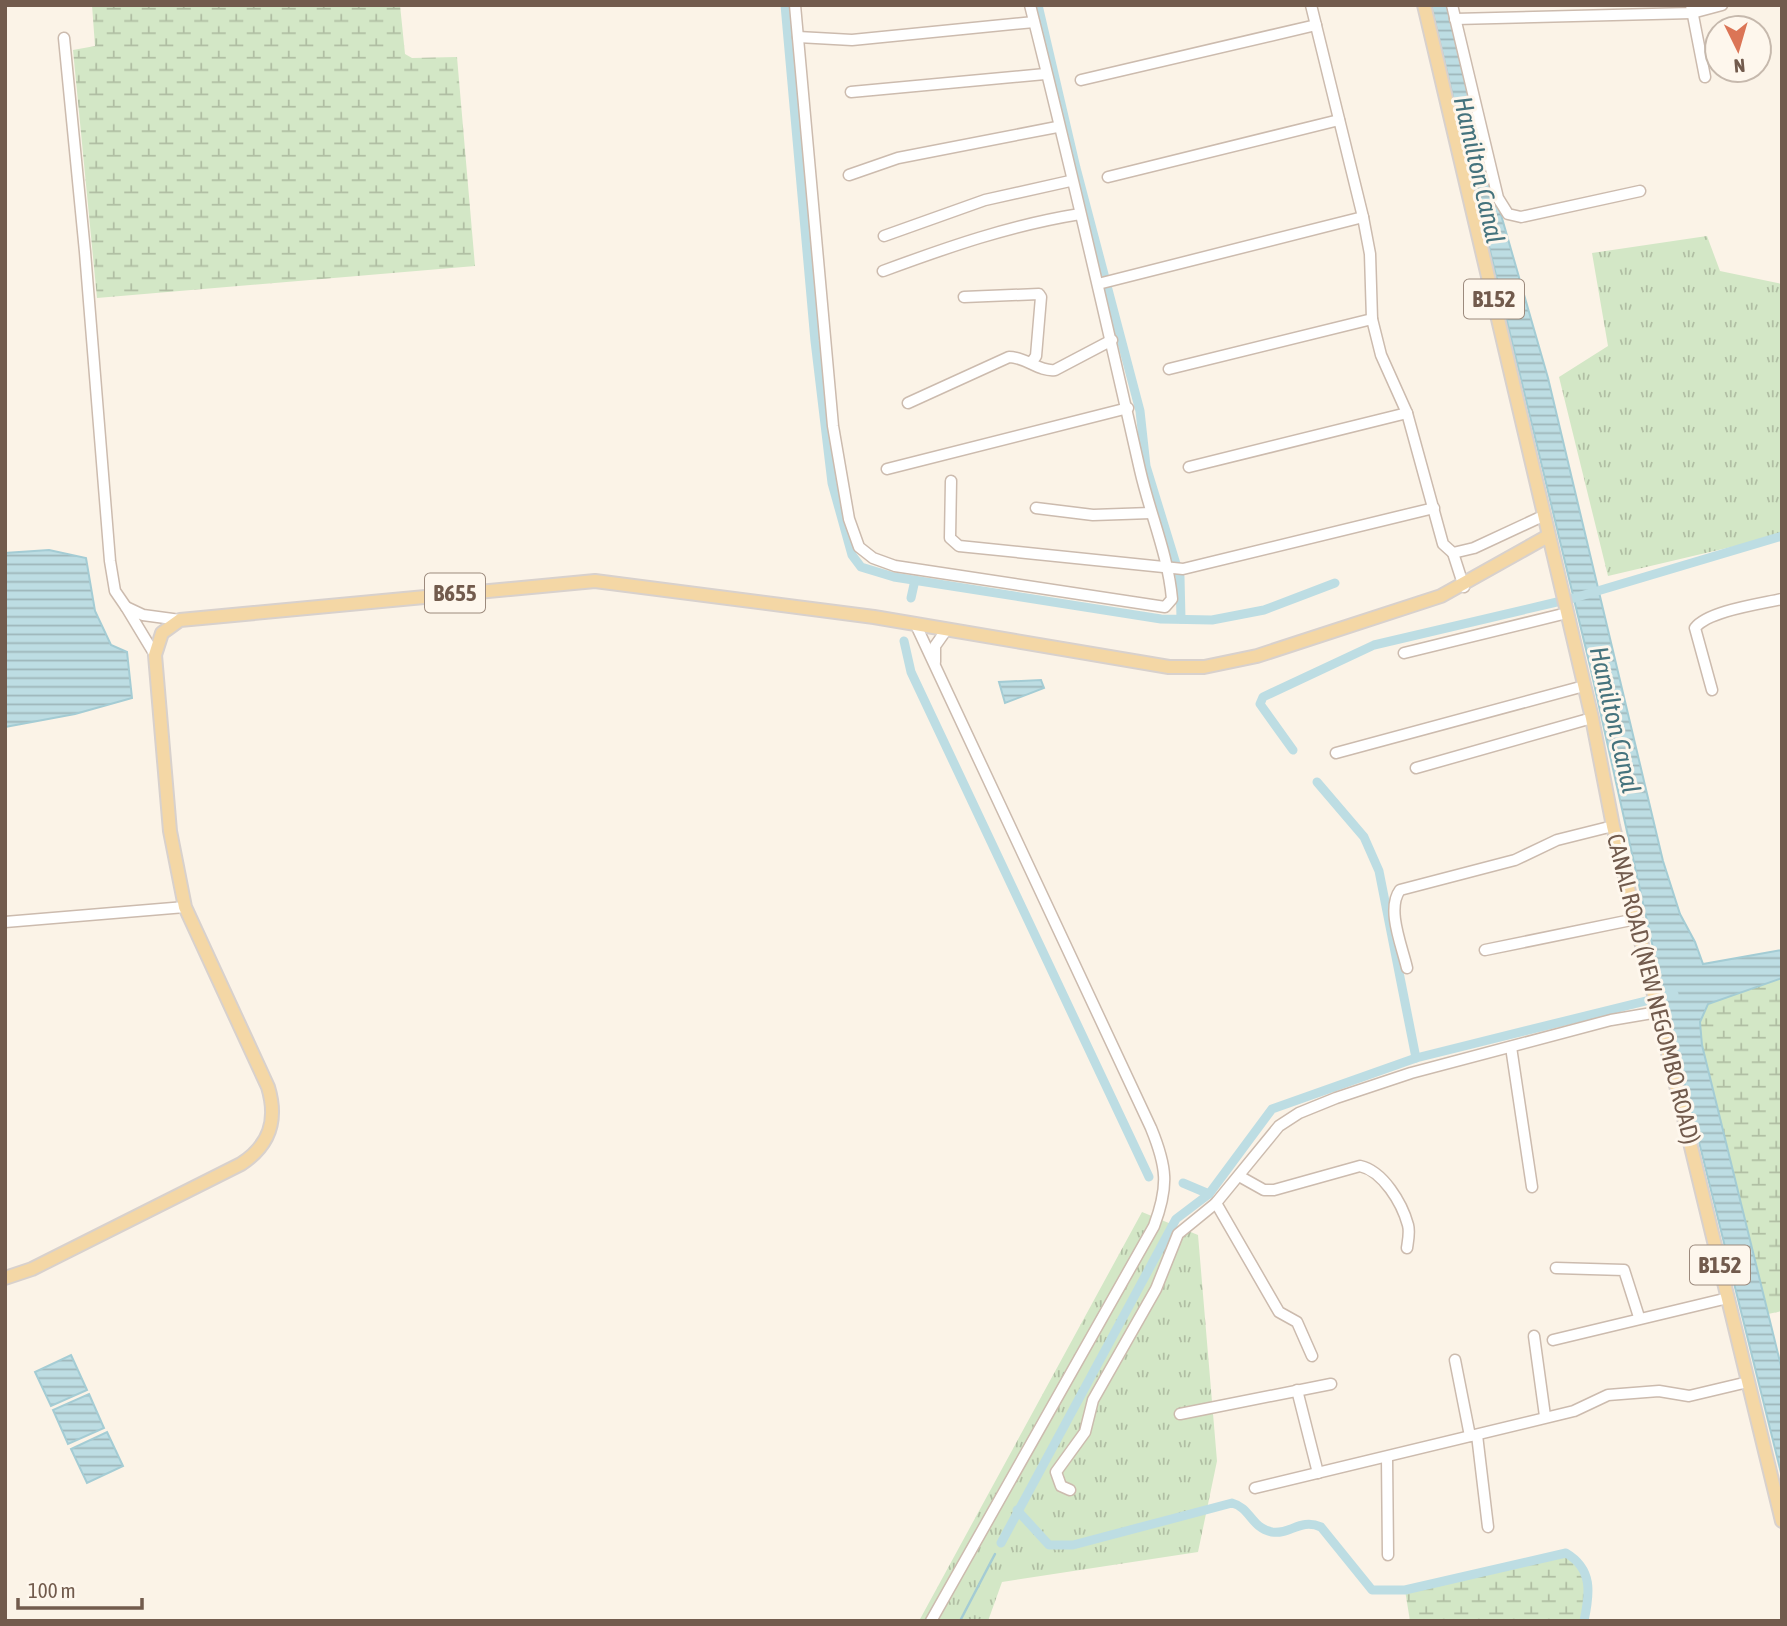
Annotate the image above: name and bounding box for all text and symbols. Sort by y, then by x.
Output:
north arrow [1703,14,1773,84]
text: N [1733,54,1746,77]
water label: Hamilton Canal [1448,94,1510,246]
road number: B152 [1464,280,1524,318]
road number: B655 [425,573,485,612]
water label: Hamilton Canal [1584,644,1646,796]
street label: CANAL ROAD (NEW NEGOMBO ROAD) [1602,831,1705,1147]
road number: B152 [1690,1246,1750,1284]
scale bar [18,1566,142,1610]
text: 100 m [28,1578,76,1602]

